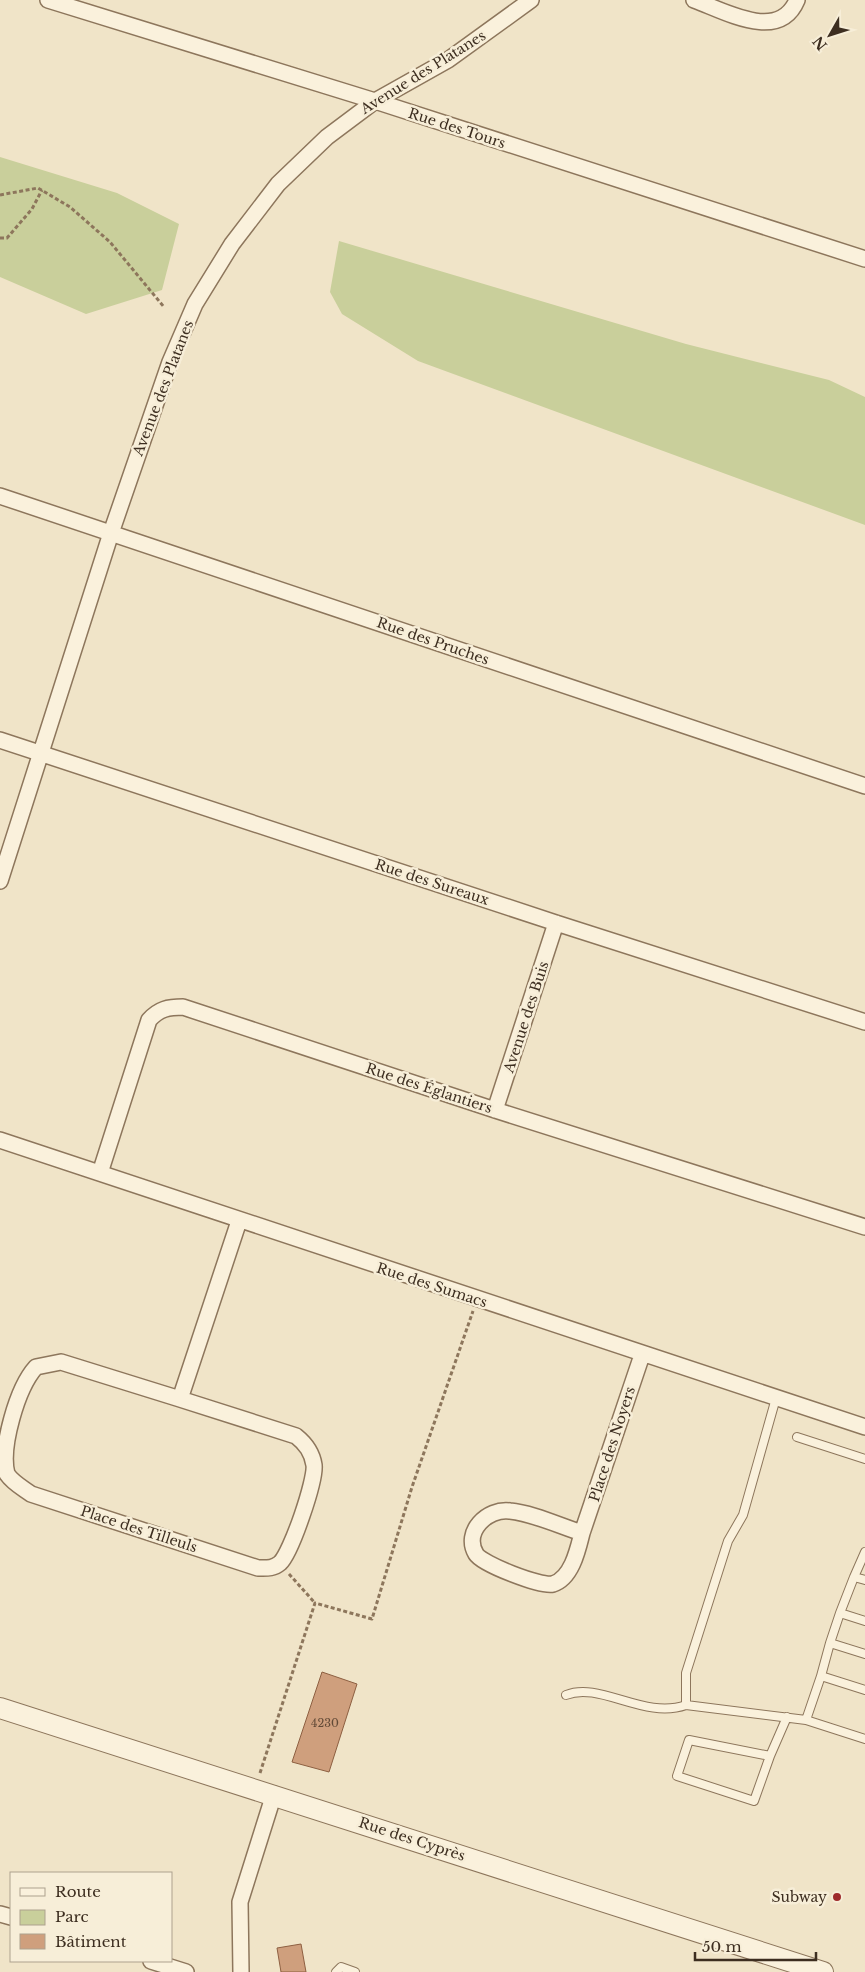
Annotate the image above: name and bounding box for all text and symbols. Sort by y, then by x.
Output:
north arrow [805,10,855,60]
street label: Avenue des Platanes [356,26,489,118]
text: N [809,32,831,54]
street label: Rue des Tours [406,104,508,152]
street label: Avenue des Platanes [128,317,197,459]
street label: Rue des Pruches [375,613,491,669]
street label: Rue des Sureaux [373,855,492,909]
street label: Avenue des Buis [499,959,553,1076]
street label: Rue des Églantiers [363,1059,495,1117]
street label: Rue des Sumacs [374,1259,490,1311]
street label: Place des Noyers [585,1384,639,1504]
street label: Place des Tilleuls [78,1502,200,1556]
house number: 4230 [311,1716,339,1730]
street label: Rue des Cyprès [356,1813,468,1865]
legend [10,1872,172,1962]
text: Route [55,1882,101,1901]
place label: Subway [771,1888,827,1906]
marker: Subway [831,1891,843,1903]
text: Parc [55,1907,88,1926]
scale bar [695,1930,816,1962]
text: Bâtiment [55,1932,127,1951]
text: 50 m [702,1937,742,1956]

